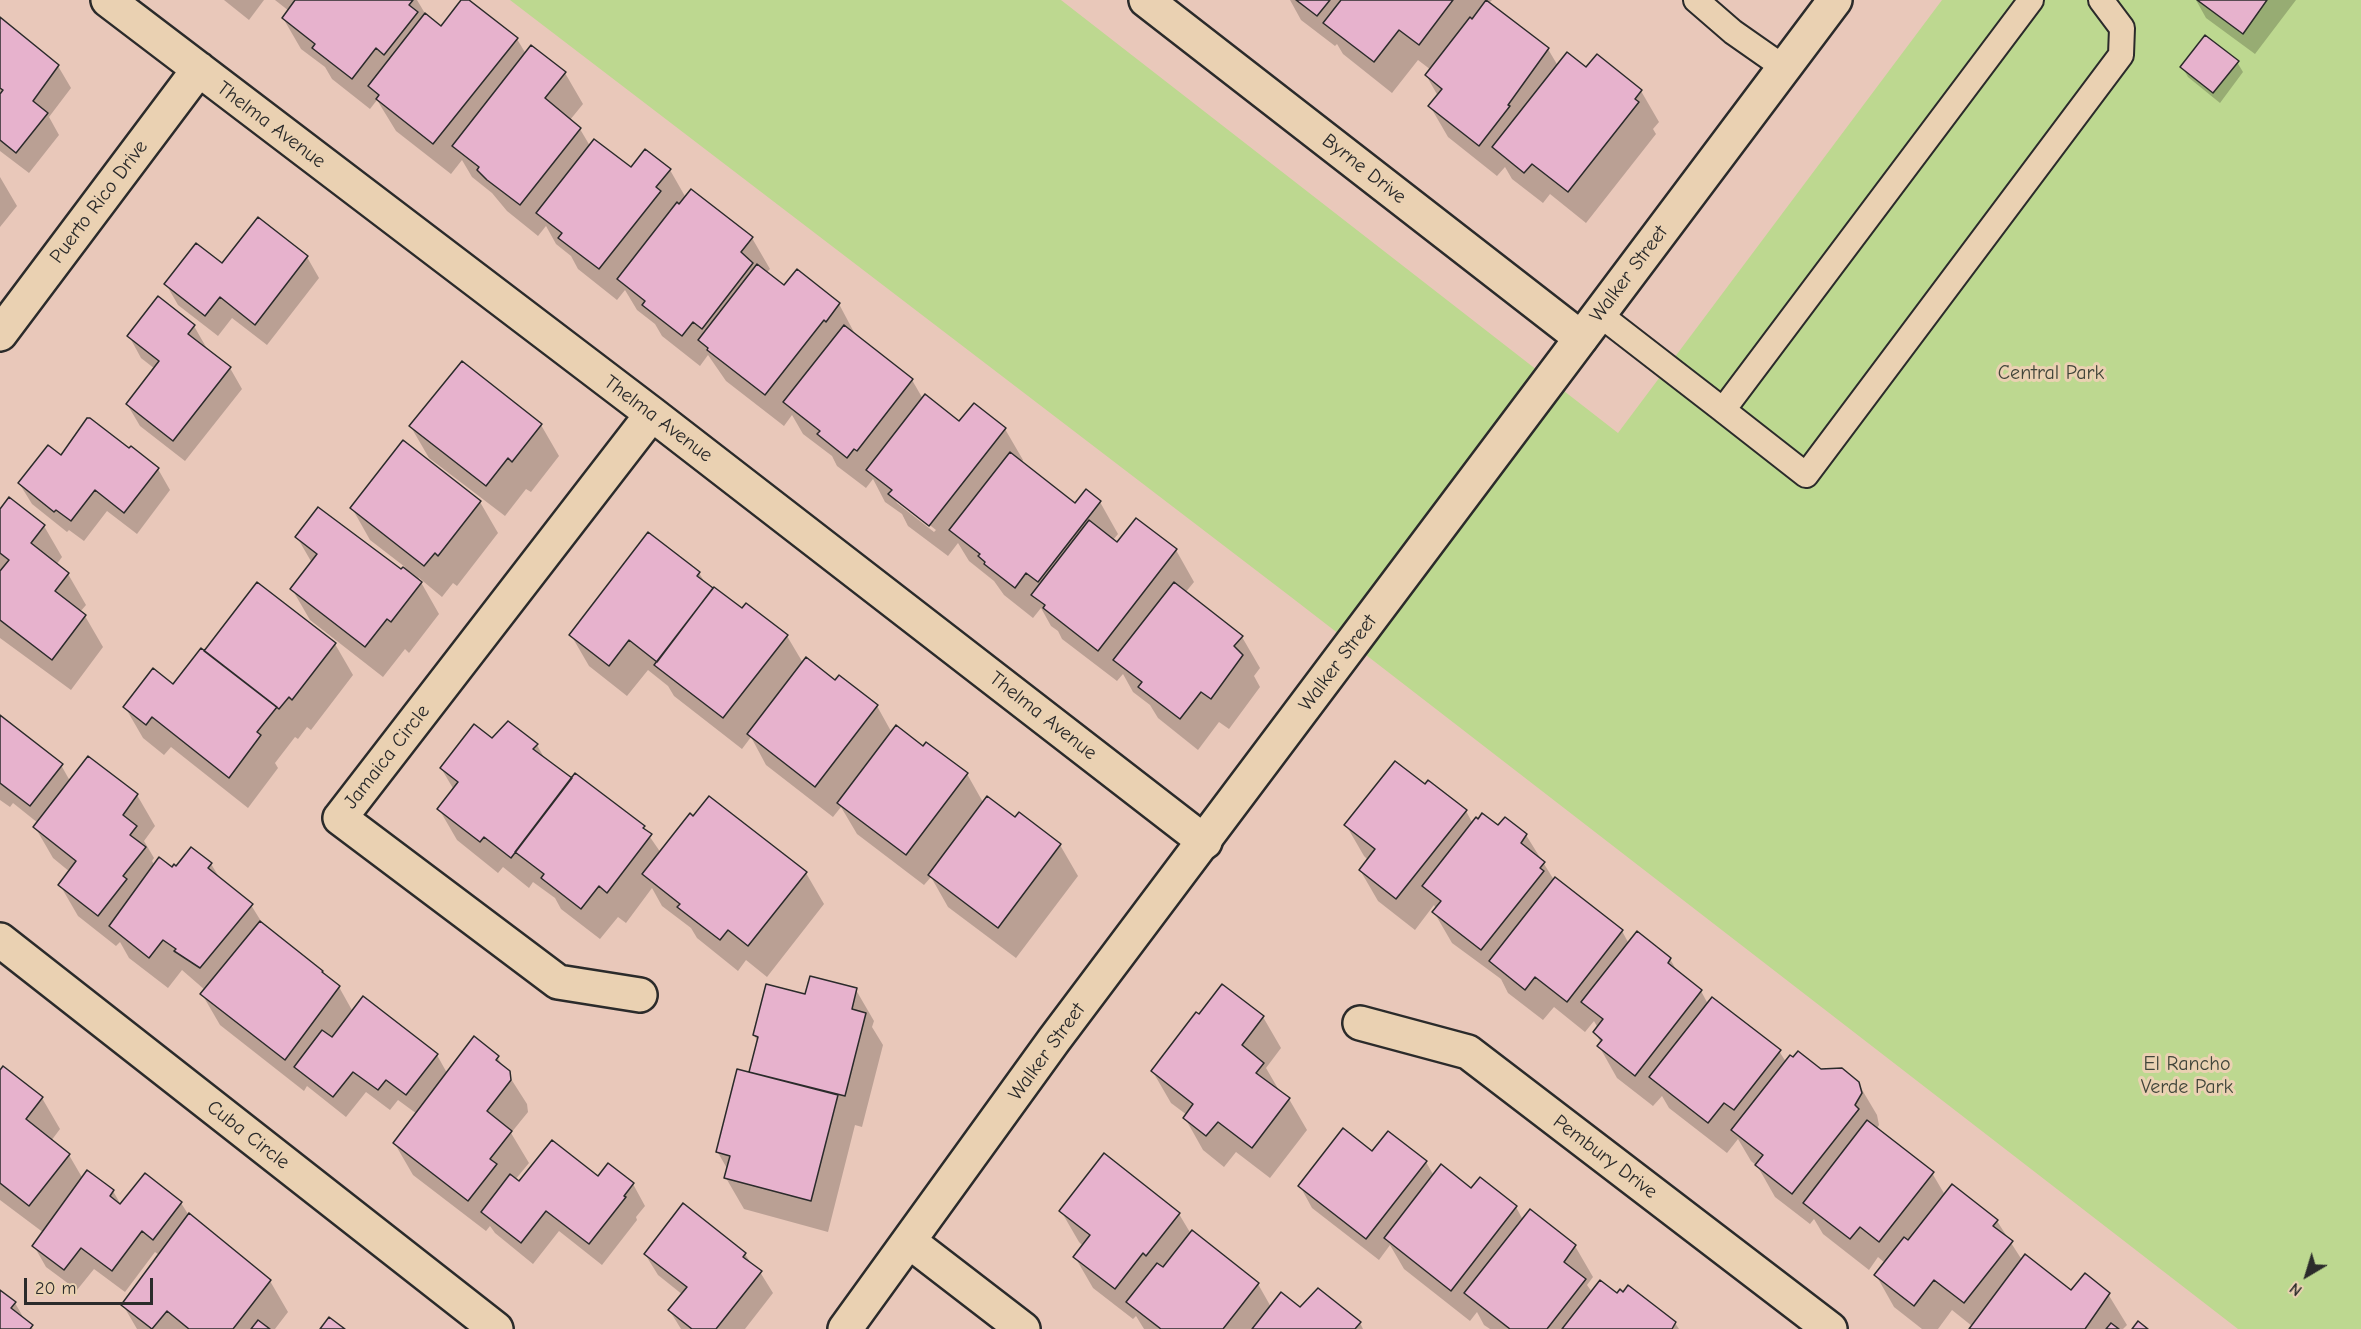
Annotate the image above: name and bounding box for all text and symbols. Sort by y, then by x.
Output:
street label: Thelma Avenue [212,76,330,174]
street label: Byrne Drive [1317,129,1411,209]
street label: Puerto Rico Drive [45,136,153,268]
street label: Walker Street [1585,221,1673,327]
park label: Central Park [1998,361,2104,385]
street label: Thelma Avenue [599,370,717,468]
street label: Walker Street [1294,610,1382,716]
street label: Thelma Avenue [984,667,1102,765]
street label: Jamaica Circle [339,700,435,814]
street label: Walker Street [1004,999,1090,1105]
park label: El Rancho Verde Park [2141,1052,2233,1099]
street label: Cuba Circle [202,1095,294,1175]
street label: Pembury Drive [1548,1110,1662,1204]
north arrow [2277,1245,2337,1305]
scale bar [27,1266,156,1304]
text: 20 m [35,1278,76,1299]
text: N [2286,1279,2306,1299]

